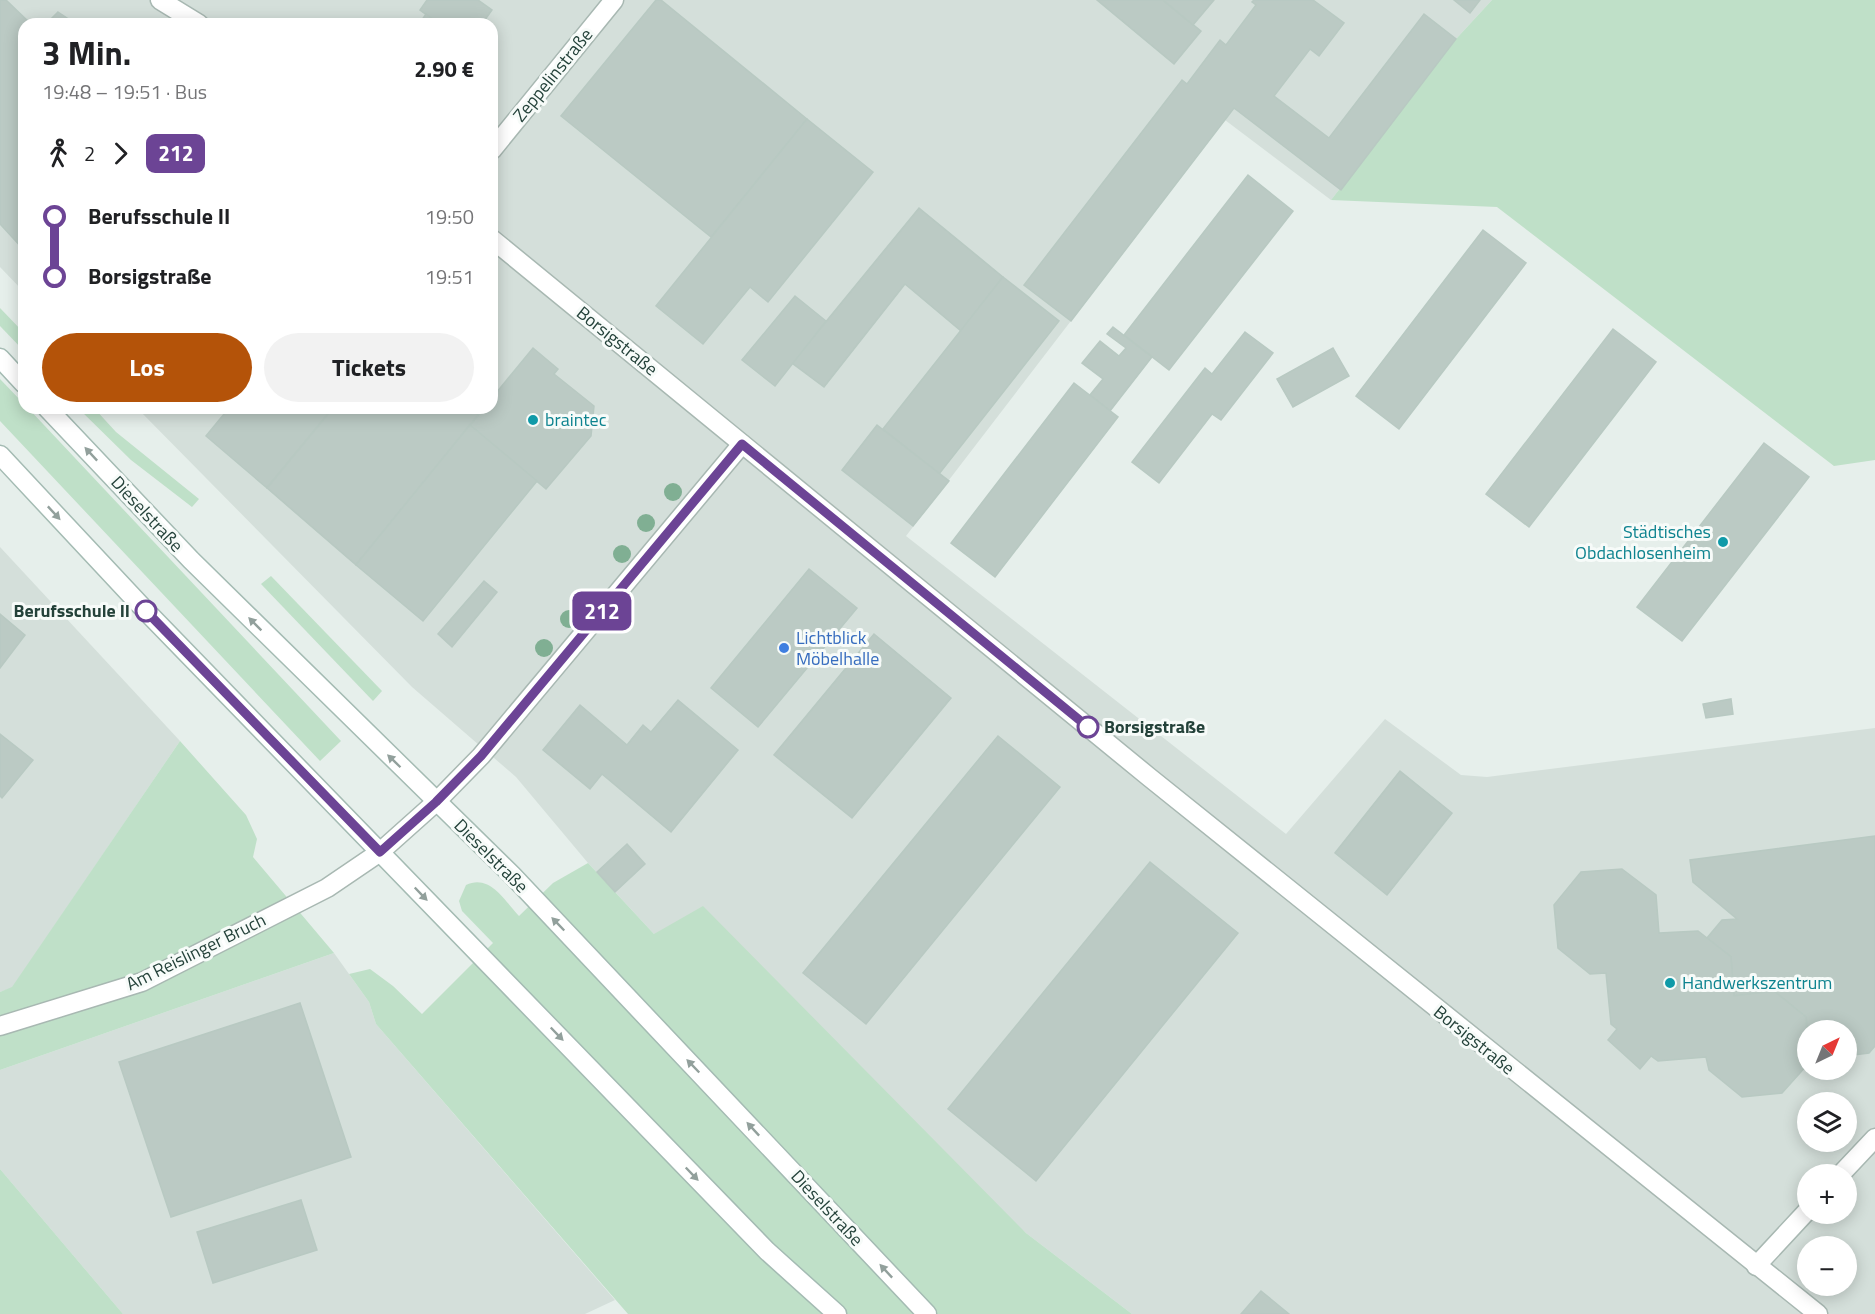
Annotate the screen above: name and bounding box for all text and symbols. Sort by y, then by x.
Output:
street label: Zeppelinstraße [506,22,599,127]
text: 3 Min. [42,28,131,78]
text: 2.90 € [414,52,474,86]
text: 19:48 – 19:51 · Bus [42,76,207,107]
icon: walk [42,137,75,170]
icon: forward [104,137,137,170]
text: 212 [158,137,193,169]
text: 2 [84,138,95,169]
text: Berufsschule II [88,199,230,233]
text: 19:50 [425,201,474,232]
text: Borsigstraße [88,259,212,293]
text: 19:51 [425,261,474,292]
street label: Borsigstraße [571,299,664,382]
button: Los [42,333,252,402]
button: Tickets [264,333,474,402]
place label: braintec [545,406,607,433]
marker: braintec [526,413,540,427]
one-way arrow [84,447,98,461]
street label: Dieselstraße [105,469,190,558]
one-way arrow [47,506,61,520]
place label: Städtisches Obdachlosenheim [1575,518,1711,566]
marker: Städtisches Obdachlosenheim [1716,535,1730,549]
line badge: 212 [568,592,636,630]
text: 212 [584,595,620,627]
place label: Berufsschule II [14,597,130,624]
marker: Berufsschule II [135,600,157,622]
one-way arrow [249,618,263,632]
place label: Lichtblick Möbelhalle [796,624,879,672]
marker: Lichtblick Möbelhalle [777,641,791,655]
place label: Borsigstraße [1104,713,1205,740]
marker: Borsigstraße [1077,716,1099,738]
one-way arrow [387,755,401,769]
street label: Dieselstraße [448,812,535,899]
one-way arrow [413,886,427,900]
street label: Am Reislinger Bruch [121,906,270,997]
one-way arrow [552,918,566,932]
place label: Handwerkszentrum [1682,969,1832,996]
marker: Handwerkszentrum [1663,976,1677,990]
street label: Borsigstraße [1428,998,1521,1081]
north arrow [1797,1020,1857,1080]
map controls [1797,1020,1857,1296]
one-way arrow [549,1026,563,1040]
one-way arrow [686,1058,700,1073]
button: layers [1797,1092,1857,1152]
one-way arrow [746,1122,760,1137]
street label: Dieselstraße [785,1163,870,1252]
button: + [1797,1164,1857,1224]
one-way arrow [685,1166,699,1180]
button: − [1797,1236,1857,1296]
one-way arrow [880,1265,894,1279]

